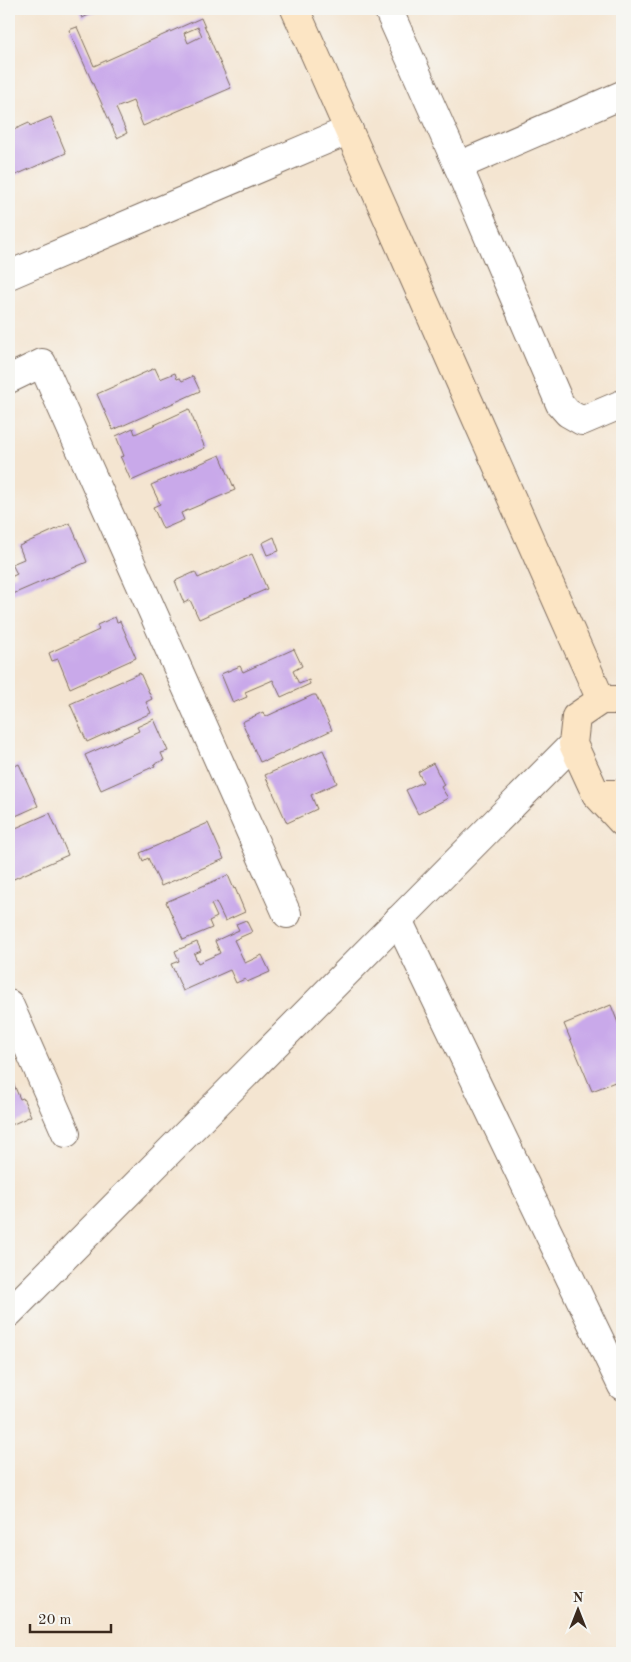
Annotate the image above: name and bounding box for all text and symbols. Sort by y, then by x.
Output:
north arrow [554,1584,604,1634]
text: N [573,1591,584,1605]
scale bar [30,1602,111,1634]
text: 20 m [38,1613,72,1628]

